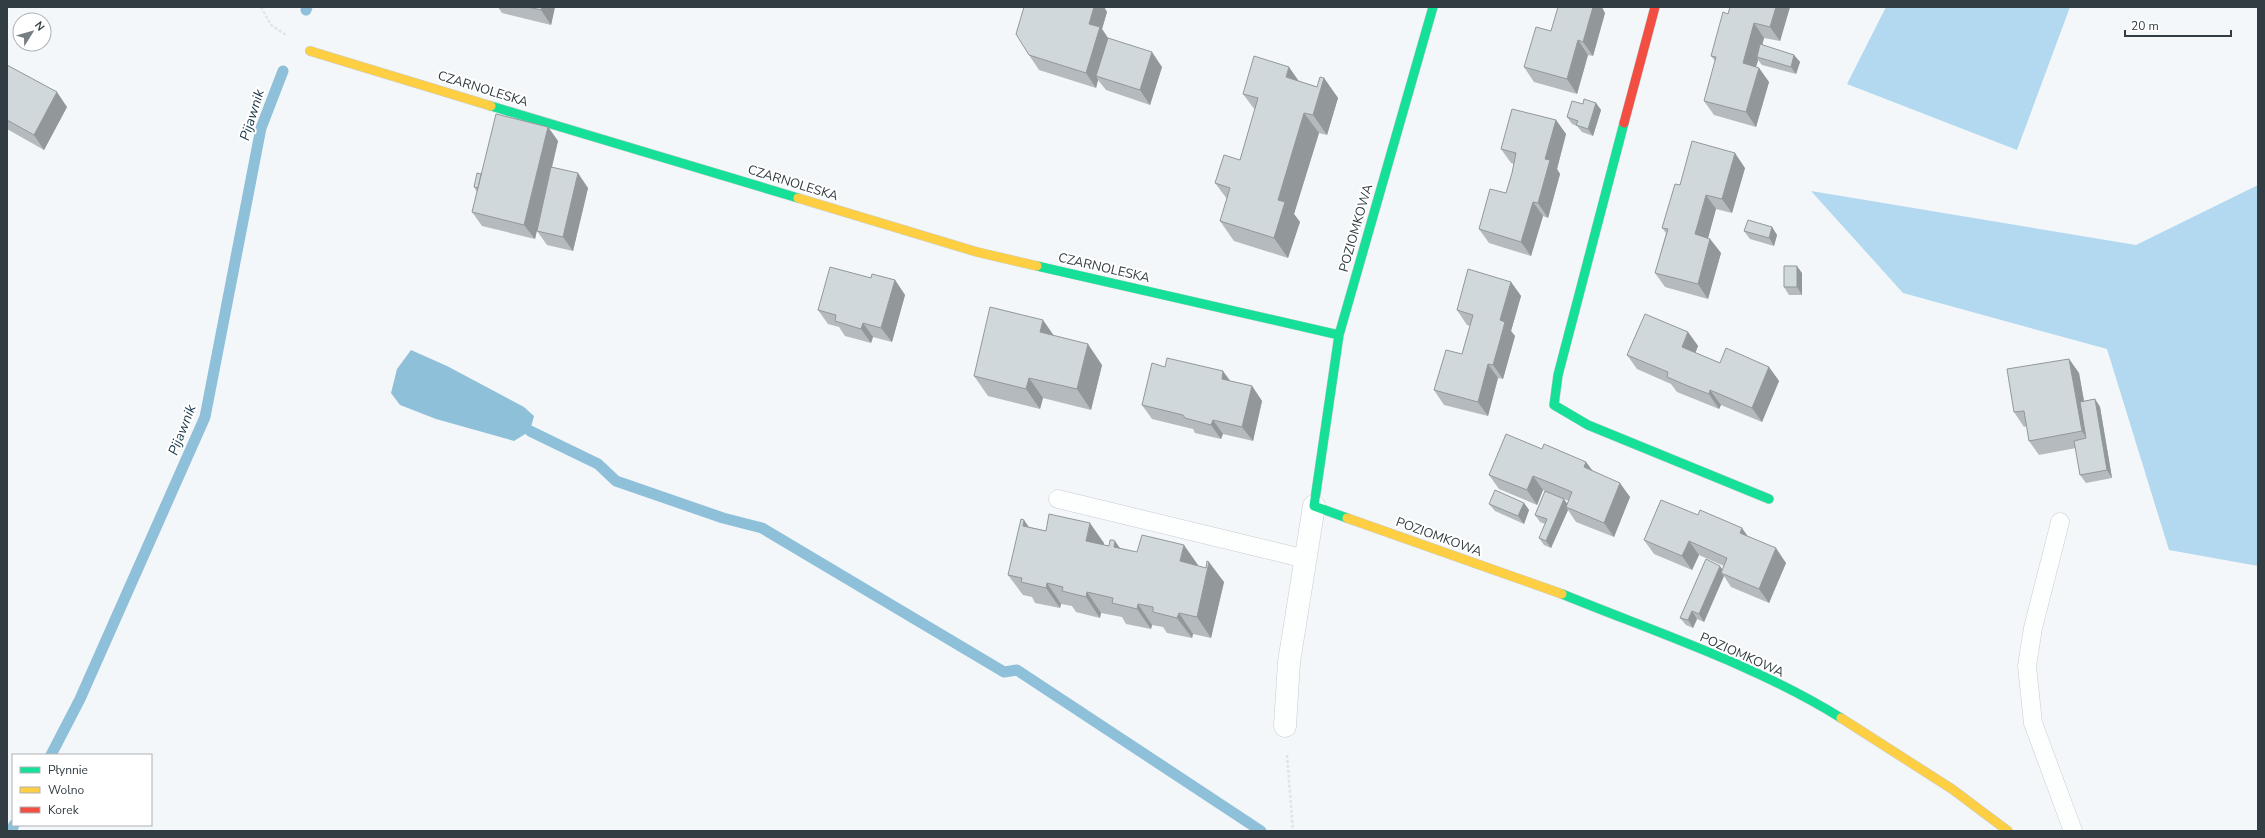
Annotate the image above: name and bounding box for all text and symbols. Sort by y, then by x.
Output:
north arrow [12,12,52,52]
scale bar [2125,12,2231,38]
text: N [31,18,48,34]
text: 20 m [2131,18,2159,34]
street label: CZARNOLESKA [436,67,531,111]
water label: Pijawnik [235,86,269,143]
street label: CZARNOLESKA [746,161,841,205]
street label: POZIOMKOWA [1335,181,1377,274]
street label: CZARNOLESKA [1056,249,1152,287]
water label: Pijawnik [164,401,201,458]
street label: POZIOMKOWA [1393,513,1485,561]
street label: POZIOMKOWA [1697,628,1788,682]
legend [12,754,152,826]
text: Płynnie [48,762,88,778]
text: Wolno [48,782,85,798]
text: Korek [48,802,80,818]

